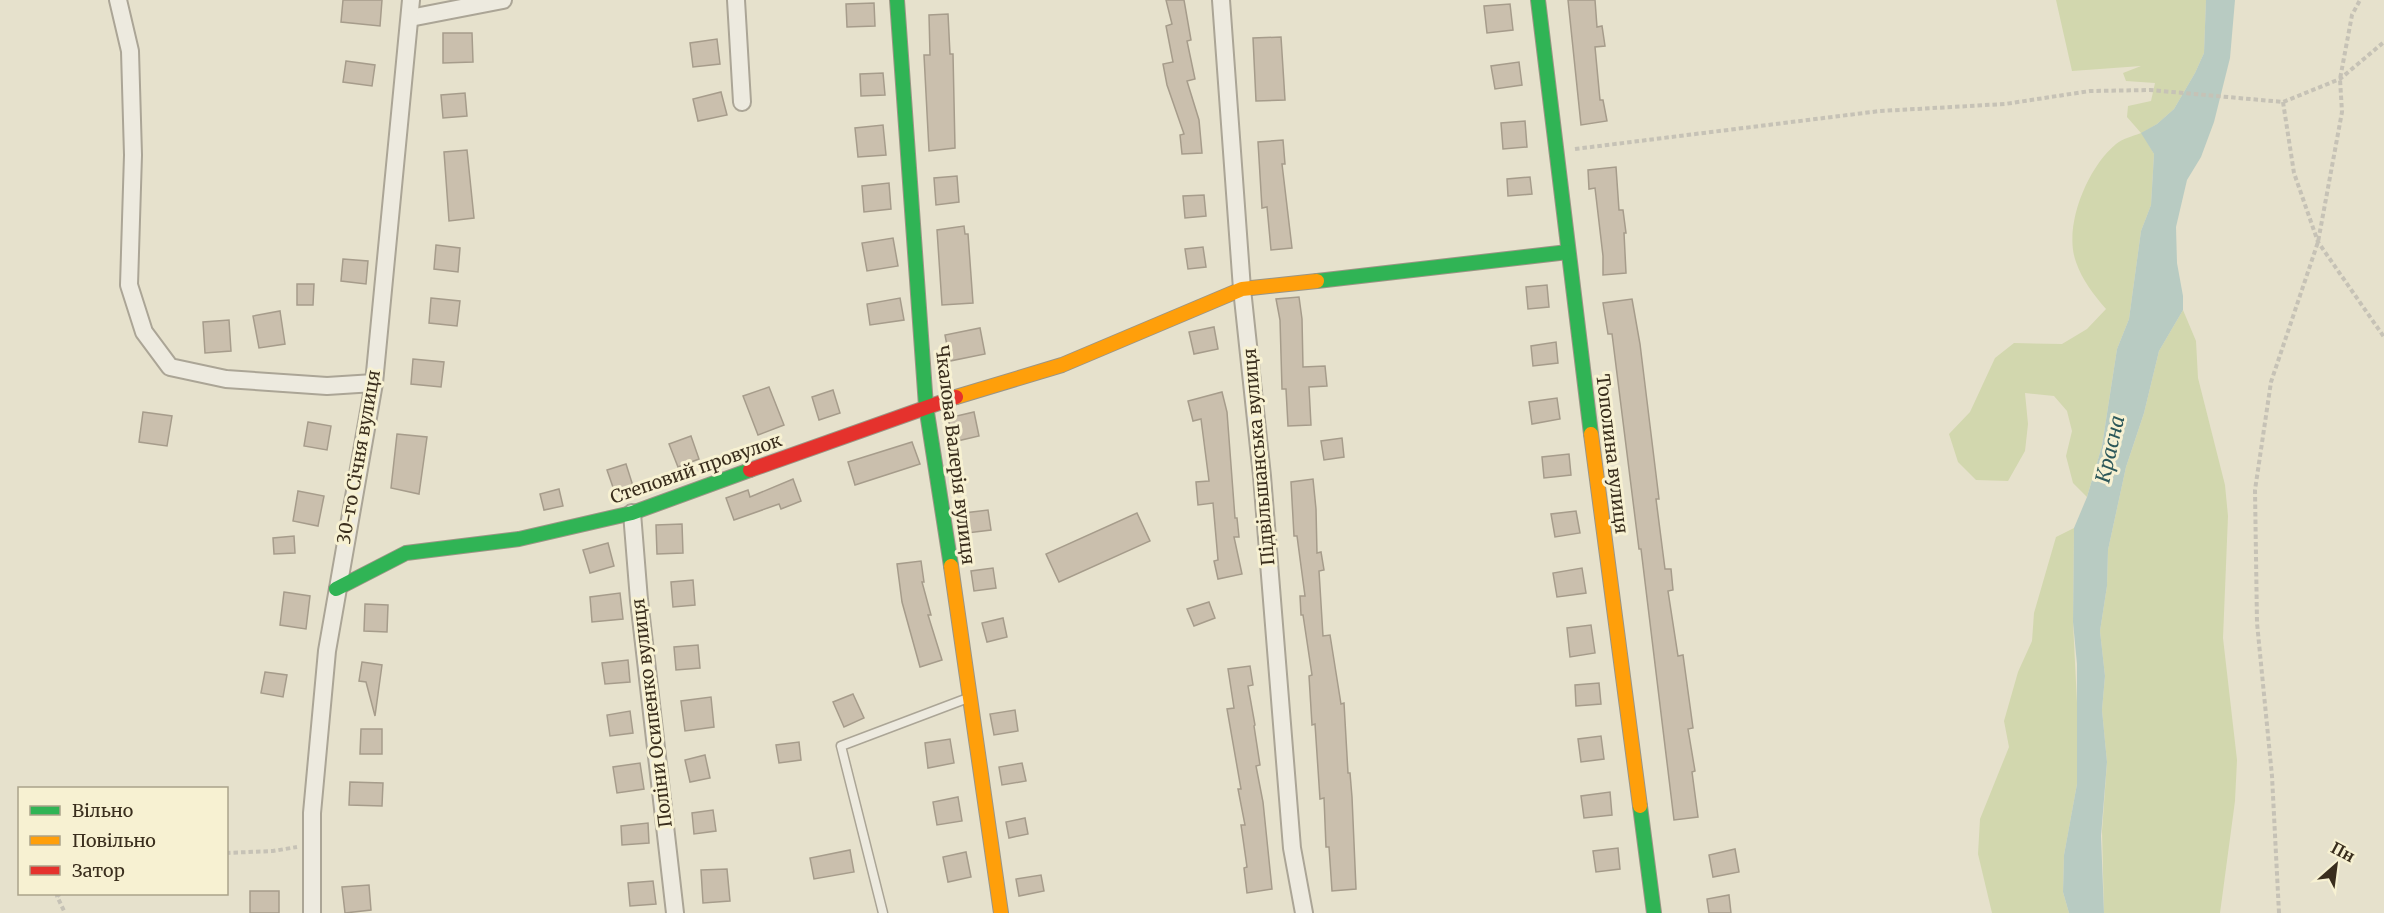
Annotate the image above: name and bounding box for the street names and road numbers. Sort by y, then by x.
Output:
street label: Чкалова Валерія вулиця [931,344,980,566]
street label: Підвільшанська вулиця [1238,347,1279,567]
street label: 30-го Січня вулиця [332,368,385,546]
street label: Тополина вулиця [1591,373,1634,535]
street label: Степовий провулок [607,428,785,509]
street label: Поліни Осипенко вулиця [626,597,677,829]

